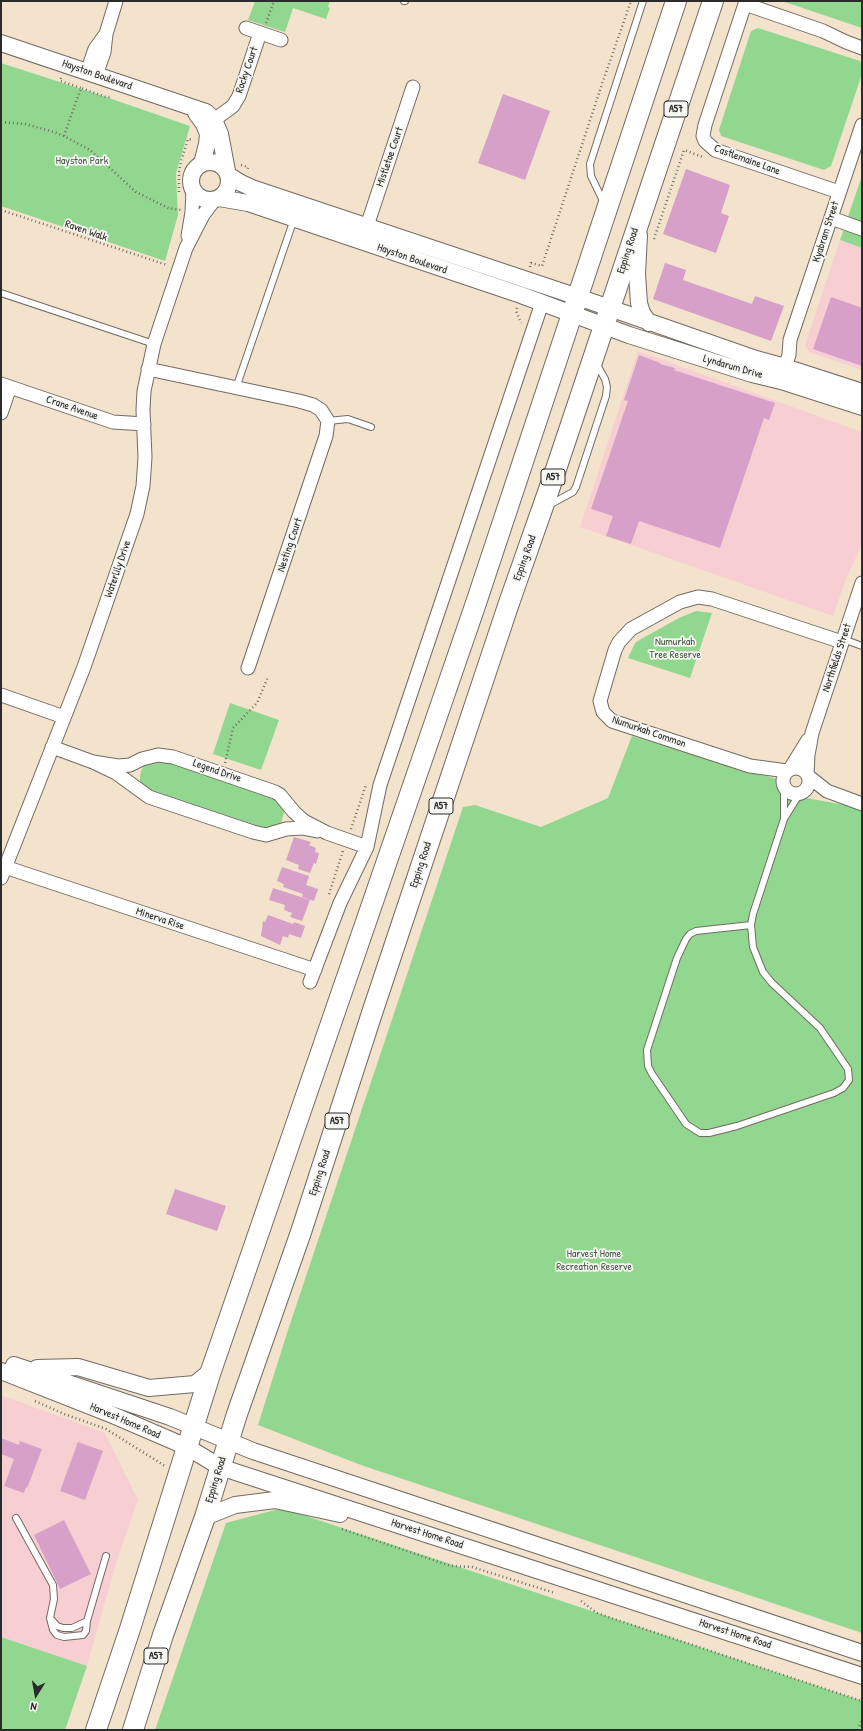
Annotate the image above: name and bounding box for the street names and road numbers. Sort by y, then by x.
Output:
street label: Rocky Court [233,45,261,95]
street label: Hayston Boulevard [60,57,134,93]
road number: A57 [664,101,688,117]
street label: Mistletoe Court [374,125,406,189]
street label: Castlemaine Lane [712,142,782,178]
street label: Kyabram Street [810,200,842,264]
street label: Raven Walk [63,218,109,244]
street label: Epping Road [614,227,642,275]
street label: Hayston Boulevard [375,241,449,277]
street label: Lyndarum Drive [702,352,764,382]
street label: Crane Avenue [44,393,100,423]
road number: A57 [541,469,565,485]
street label: Nesting Court [275,516,305,574]
street label: Epping Road [511,534,539,582]
street label: Waterlily Drive [102,539,134,599]
street label: Northfields Street [820,622,854,694]
street label: Numurkah Common [610,713,688,751]
street label: Legend Drive [191,757,243,785]
road number: A57 [429,798,453,814]
street label: Epping Road [407,841,435,889]
street label: Minerva Rise [134,905,186,933]
road number: A57 [325,1113,349,1129]
street label: Epping Road [306,1149,334,1197]
street label: Harvest Home Road [88,1400,162,1442]
street label: Epping Road [203,1456,229,1504]
street label: Harvest Home Road [389,1516,465,1552]
street label: Harvest Home Road [697,1616,773,1652]
road number: A57 [144,1648,168,1664]

